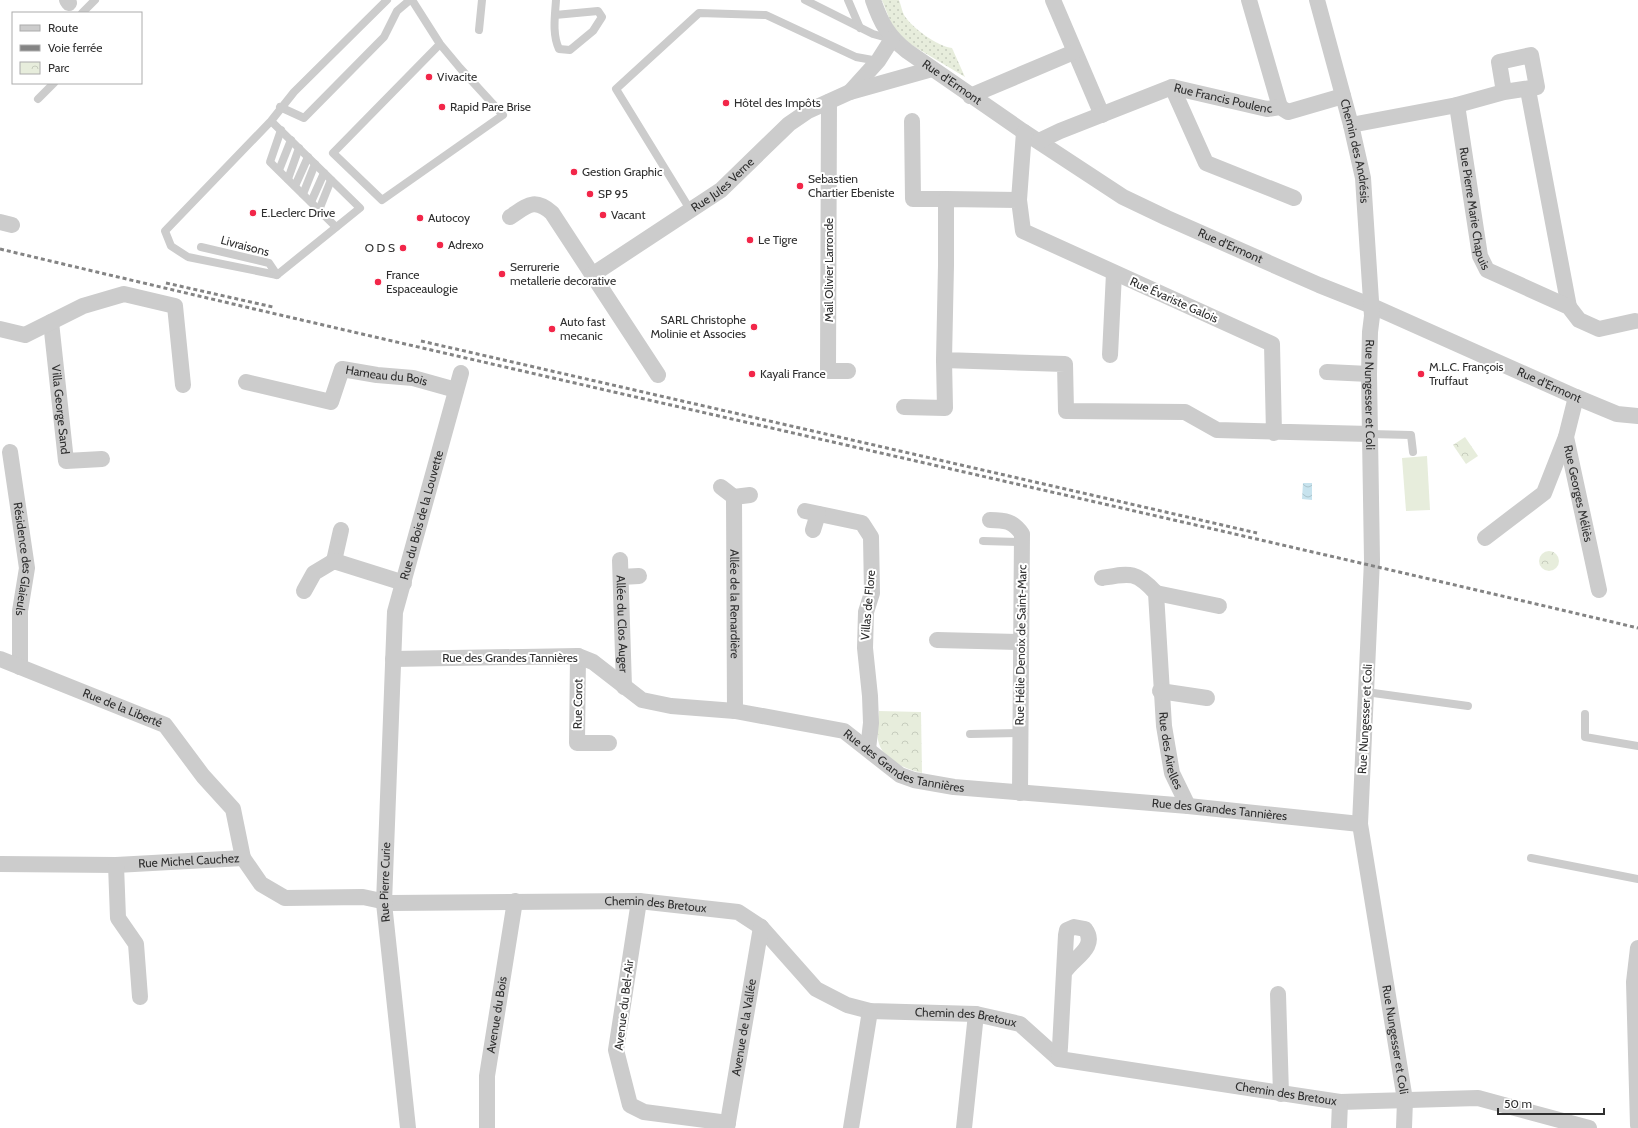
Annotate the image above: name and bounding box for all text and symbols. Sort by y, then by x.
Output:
legend [12,12,142,84]
text: Route [48,20,78,35]
text: Voie ferrée [48,40,102,55]
street label: Rue d'Ermont [920,56,985,108]
text: Parc [48,60,70,75]
place label: Vivacite [437,69,477,84]
marker: Vivacite [424,72,434,82]
street label: Rue Francis Poulenc [1172,80,1274,116]
place label: Hôtel des Impôts [734,95,821,110]
street label: Chemin des Andrésis [1337,97,1373,204]
marker: Hôtel des Impôts [721,98,731,108]
place label: Rapid Pare Brise [450,99,531,114]
marker: Rapid Pare Brise [437,102,447,112]
street label: Rue Pierre Marie Chapuis [1456,146,1494,272]
street label: Rue Jules Verne [688,154,757,215]
place label: Gestion Graphic [582,164,663,179]
marker: Gestion Graphic [569,167,579,177]
place label: Sebastien Chartier Ebeniste [808,171,895,200]
marker: Sebastien Chartier Ebeniste [795,181,805,191]
place label: SP 95 [598,186,628,201]
marker: SP 95 [585,189,595,199]
place label: E.Leclerc Drive [261,205,335,220]
place label: Vacant [611,207,645,222]
marker: E.Leclerc Drive [248,208,258,218]
place label: Autocoy [428,210,470,225]
marker: Vacant [598,210,608,220]
marker: Autocoy [415,213,425,223]
street label: Mail Olivier Larronde [821,218,836,322]
street label: Rue d'Ermont [1196,225,1265,266]
street label: Livraisons [219,232,271,259]
place label: Le Tigre [758,232,797,247]
marker: Le Tigre [745,235,755,245]
place label: Adrexo [448,237,484,252]
place label: O D S [365,240,395,255]
marker: Adrexo [435,240,445,250]
marker: O D S [398,243,408,253]
place label: Serrurerie metallerie decorative [510,259,616,288]
place label: France Espaceaulogie [386,267,458,296]
marker: Serrurerie metallerie decorative [497,269,507,279]
street label: Rue Évariste Galois [1128,273,1221,326]
marker: France Espaceaulogie [373,277,383,287]
place label: SARL Christophe Molinie et Associes [650,312,746,341]
place label: Auto fast mecanic [560,314,606,343]
marker: SARL Christophe Molinie et Associes [749,322,759,332]
marker: Auto fast mecanic [547,324,557,334]
street label: Rue Nungesser et Coli [1362,339,1378,450]
place label: M.L.C. François Truffaut [1429,359,1504,388]
street label: Hameau du Bois [344,362,429,389]
street label: Villa George Sand [49,364,73,455]
street label: Rue d'Ermont [1515,364,1584,405]
place label: Kayali France [760,366,826,381]
marker: Kayali France [747,369,757,379]
marker: M.L.C. François Truffaut [1416,369,1426,379]
street label: Rue Georges Méliès [1561,443,1596,543]
street label: Rue du Bois de la Louvette [396,449,446,581]
street label: Résidence des Glaieuls [10,501,35,615]
street label: Allée de la Renardière [727,549,743,659]
street label: Rue Hélie Denoix de Saint-Marc [1012,564,1029,726]
street label: Villas de Flore [857,569,878,641]
street label: Allée du Clos Auger [613,575,632,673]
street label: Rue des Grandes Tannières [442,650,578,665]
street label: Rue Nungesser et Coli [1354,663,1375,774]
street label: Rue Corot [570,679,585,729]
street label: Rue de la Liberté [81,685,165,730]
street label: Rue des Airelles [1156,711,1187,792]
street label: Rue des Grandes Tannières [841,726,965,795]
street label: Rue des Grandes Tannières [1151,795,1288,823]
street label: Rue Pierre Curie [376,842,393,923]
street label: Rue Michel Cauchez [138,850,240,871]
street label: Chemin des Bretoux [604,893,708,916]
street label: Avenue du Bel-Air [610,958,637,1051]
street label: Avenue du Bois [483,975,510,1054]
street label: Avenue de la Vallée [728,978,759,1077]
street label: Rue Nungesser et Coli [1379,984,1412,1095]
street label: Chemin des Bretoux [915,1004,1018,1030]
street label: Chemin des Bretoux [1234,1078,1338,1108]
scale bar [1498,1090,1604,1116]
text: 50 m [1504,1096,1532,1111]

